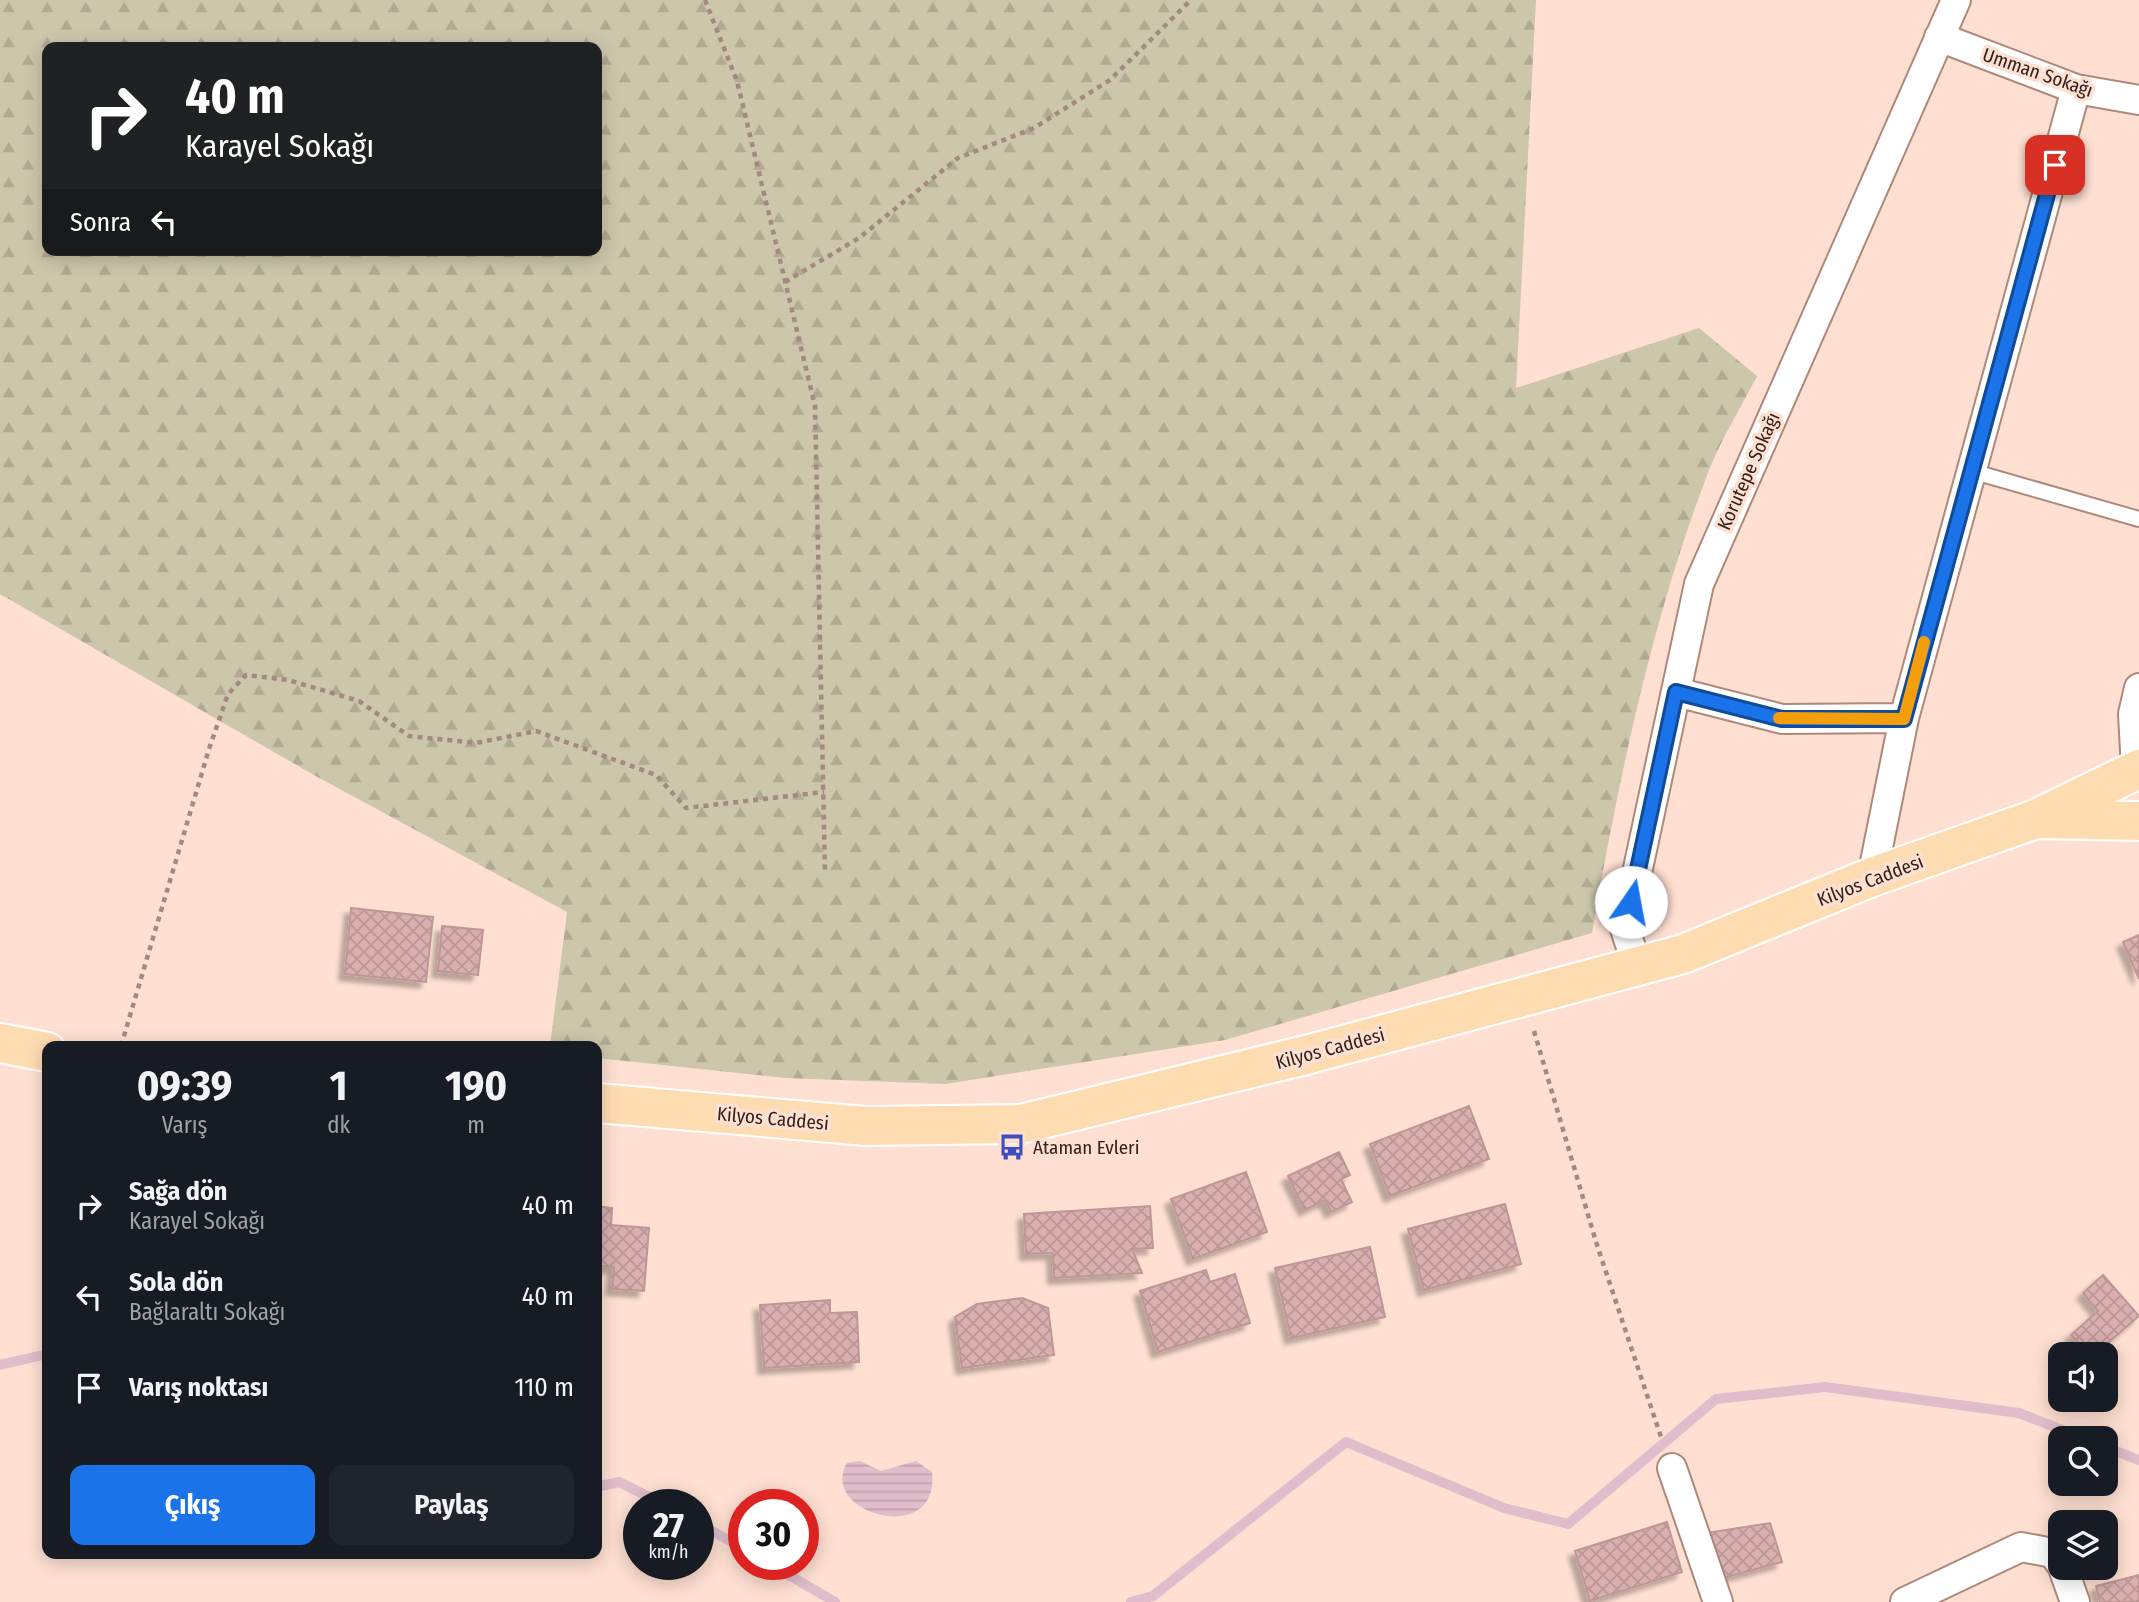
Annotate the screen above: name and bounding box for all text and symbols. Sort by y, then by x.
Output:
street label: Umman Sokağı [1980,43,2096,102]
text: 40 m [185,67,285,126]
icon: right [70,70,161,161]
text: Karayel Sokağı [185,127,374,165]
pin [2025,135,2085,195]
icon: arrive [2036,146,2074,184]
icon: left [145,203,183,241]
text: Sonra [70,207,131,238]
street label: Korutepe Sokağı [1712,409,1785,534]
street label: Kilyos Caddesi [1814,850,1927,911]
position arrow [1594,865,1668,939]
street label: Kilyos Caddesi [1273,1023,1387,1074]
text: 09:39 [137,1061,232,1111]
text: 1 [330,1061,348,1111]
text: 190 [445,1061,507,1111]
street label: Kilyos Caddesi [716,1102,830,1135]
text: Varış [162,1111,207,1139]
text: dk [327,1111,350,1139]
text: m [467,1111,485,1139]
bus stop icon: Ataman Evleri [997,1132,1027,1162]
place label: Ataman Evleri [1033,1136,1140,1159]
text: Sağa dön [129,1176,228,1207]
icon: right [70,1187,108,1225]
text: 40 m [522,1190,574,1221]
text: Karayel Sokağı [129,1207,265,1235]
text: Sola dön [129,1267,223,1298]
icon: left [70,1278,108,1316]
text: 40 m [522,1281,574,1312]
text: Bağlaraltı Sokağı [129,1298,285,1326]
map controls [2048,1342,2118,1580]
button: sound [2048,1342,2118,1412]
icon: arrive [70,1369,108,1407]
text: Varış noktası [129,1372,268,1403]
text: 110 m [514,1372,574,1403]
button: search [2048,1426,2118,1496]
button: Çıkış [70,1465,315,1545]
button: Paylaş [329,1465,574,1545]
speed limit sign: 30 [728,1489,819,1580]
text: 27 [653,1504,684,1546]
button: layers [2048,1510,2118,1580]
text: km/h [648,1541,689,1563]

